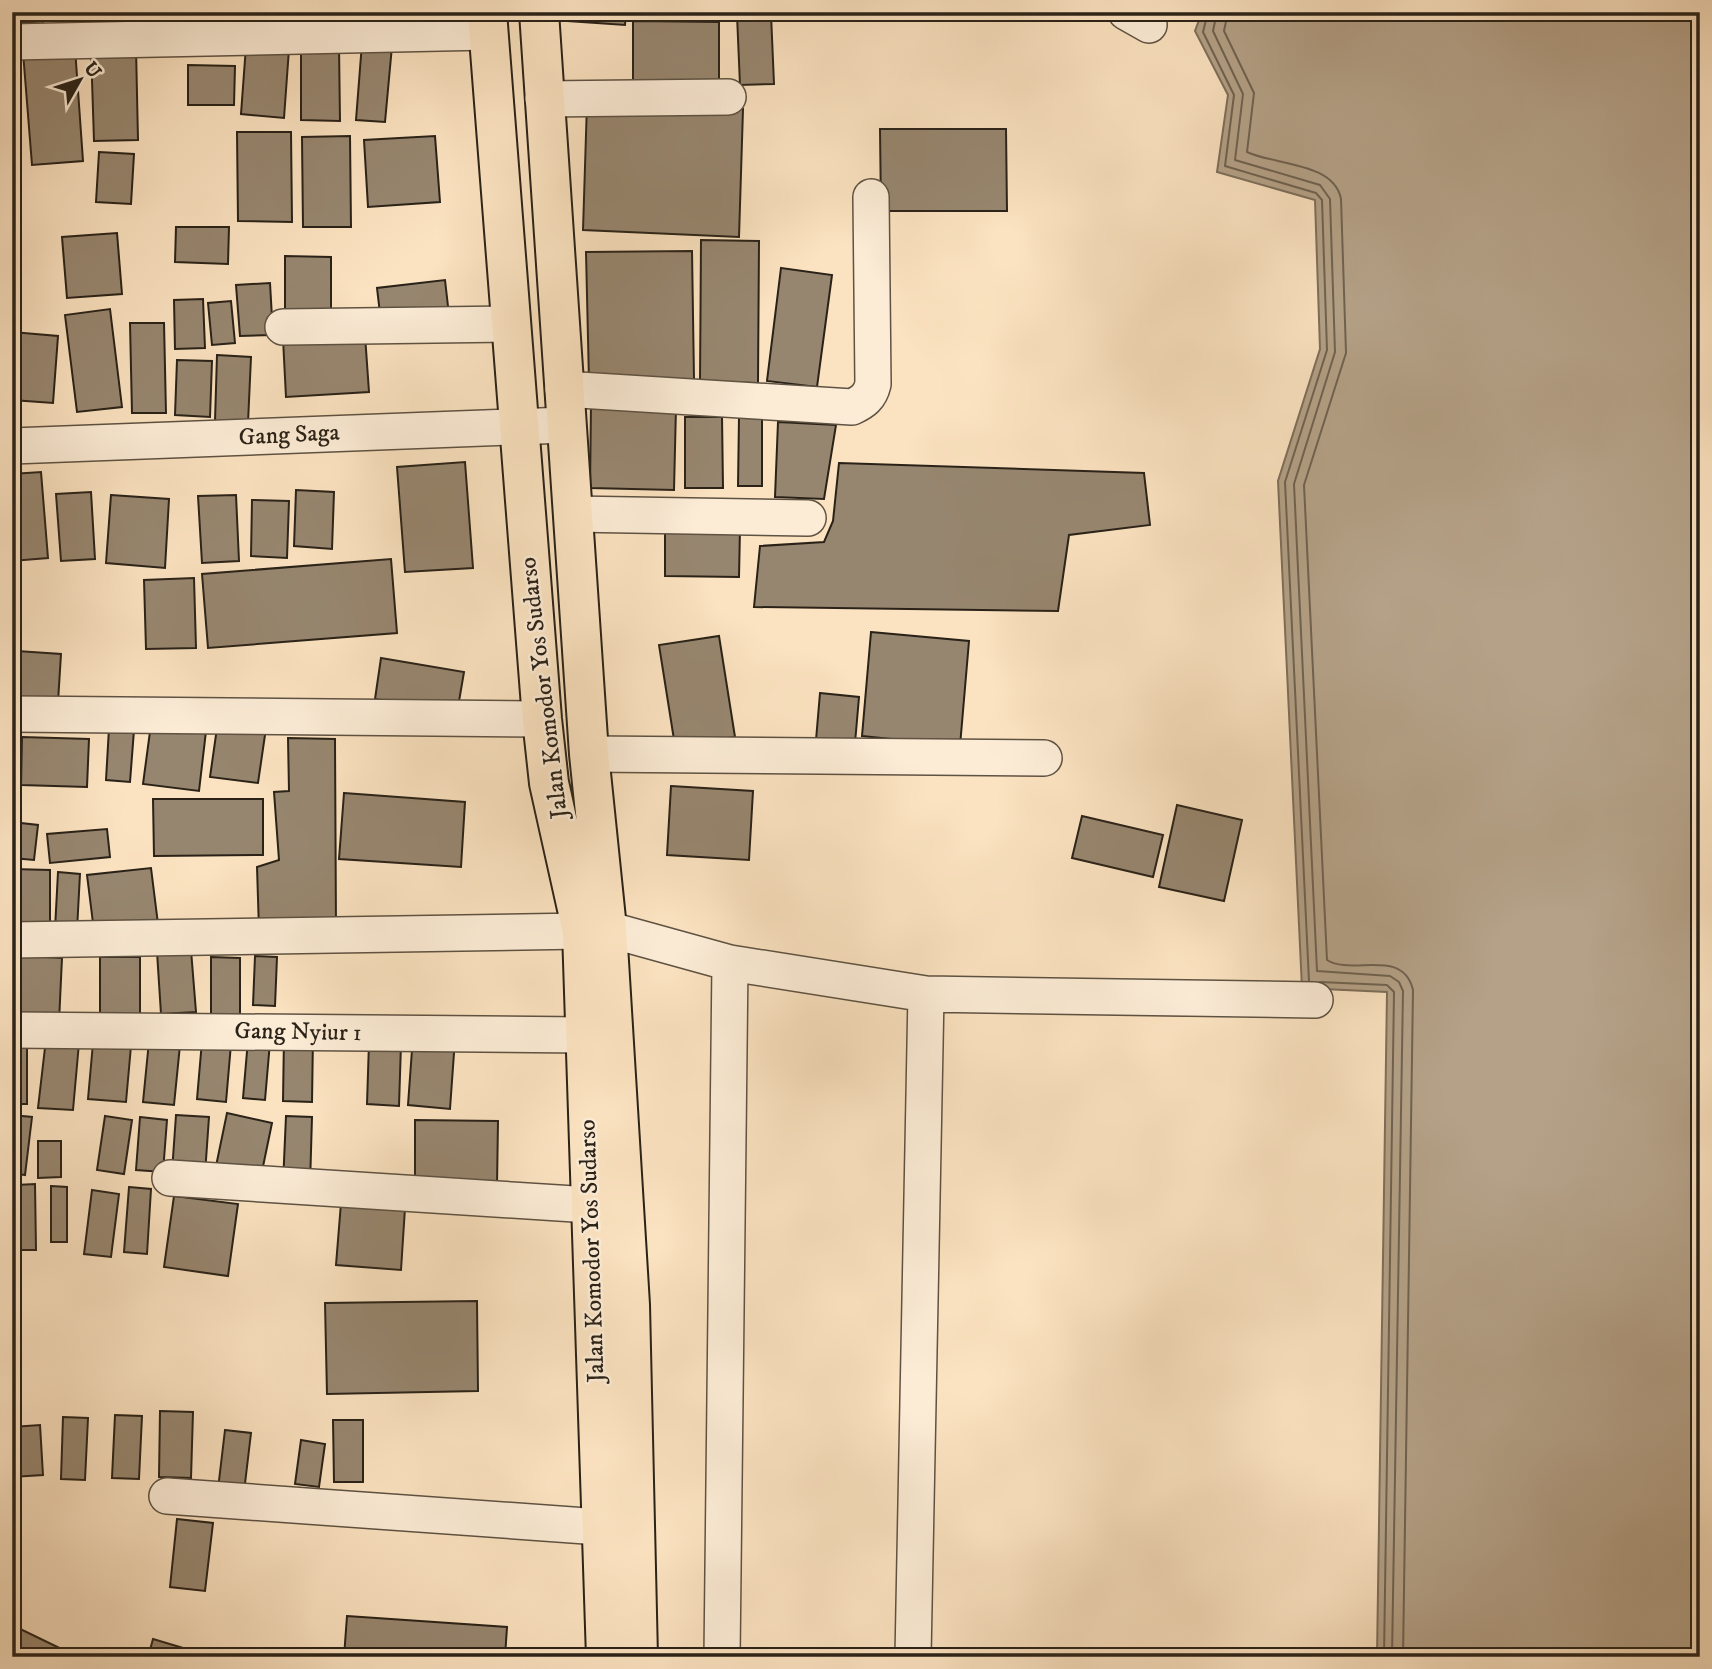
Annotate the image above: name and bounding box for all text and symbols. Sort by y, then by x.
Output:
north arrow [46,46,116,116]
text: U [78,57,106,83]
street label: Gang Saga [238,417,341,453]
street label: Jalan Komodor Yos Sudarso [513,555,575,822]
street label: Gang Nyiur 1 [234,1016,362,1048]
street label: Jalan Komodor Yos Sudarso [572,1119,612,1385]

